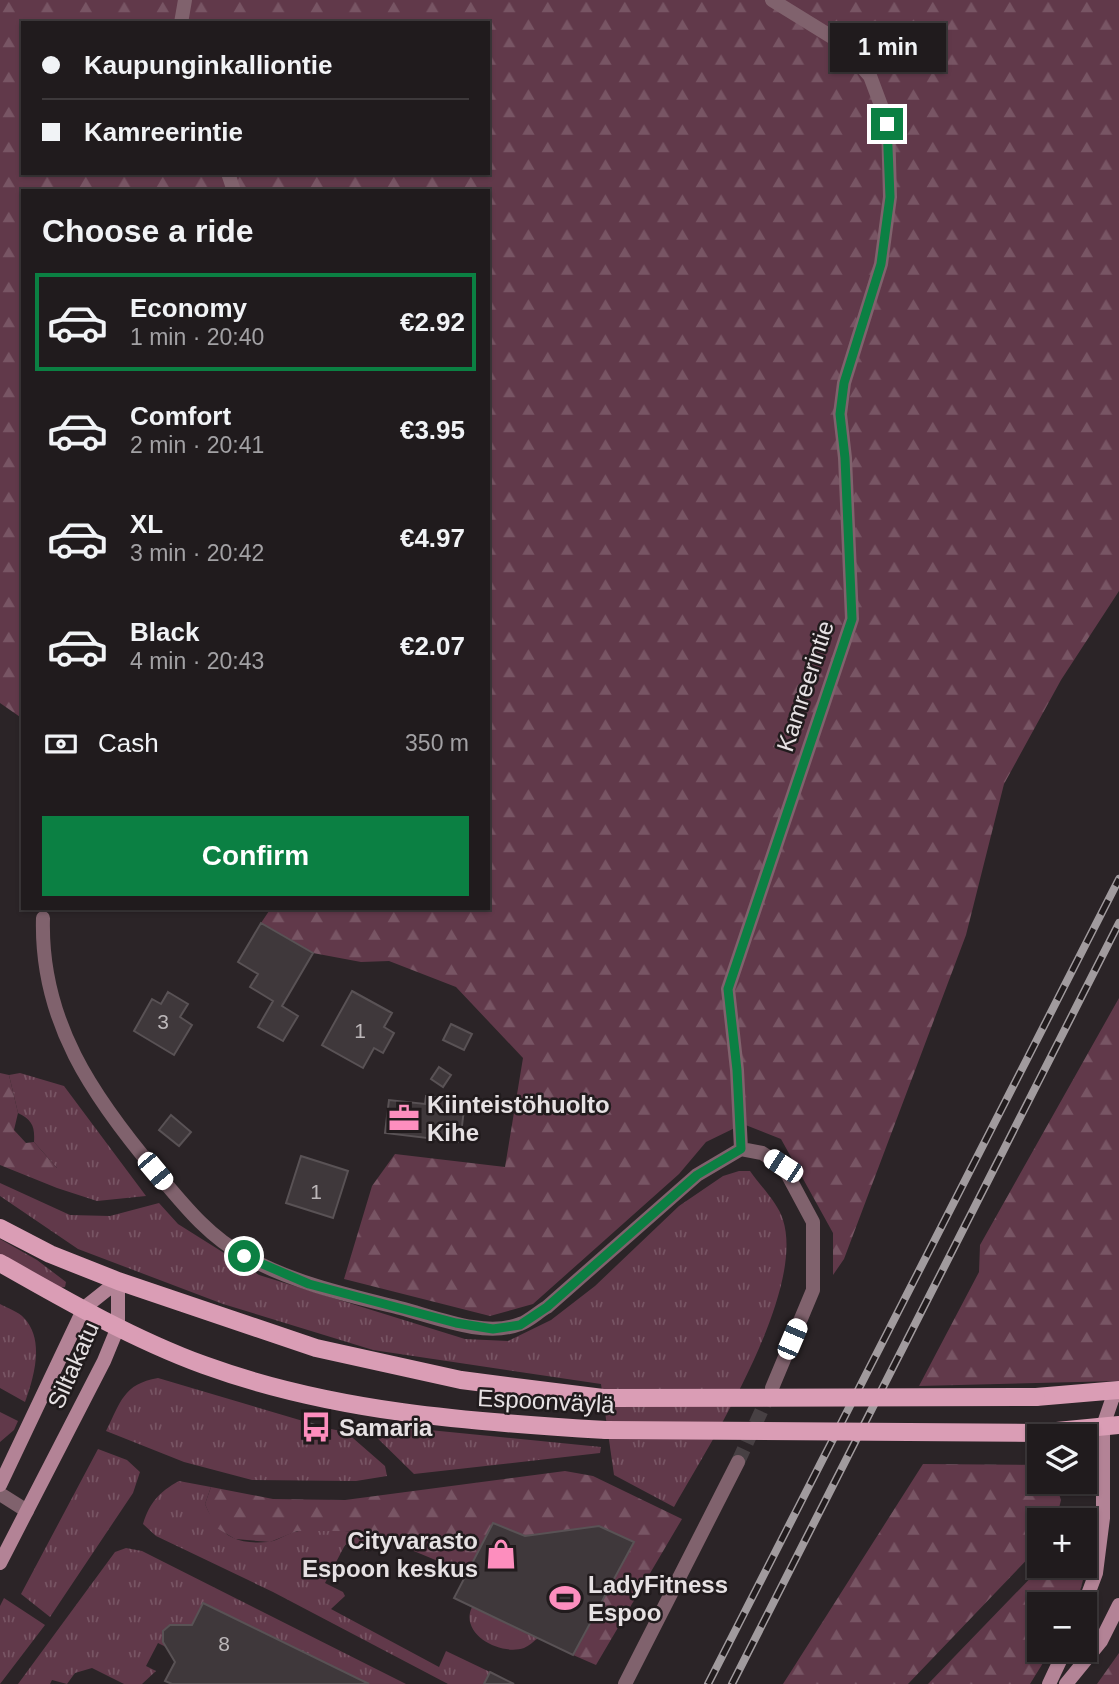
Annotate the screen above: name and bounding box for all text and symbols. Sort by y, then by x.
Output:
callout: 1 min [829,23,945,72]
text: 1 min [858,34,918,60]
text: Kaupunginkalliontie [84,50,332,80]
route end [871,108,903,140]
text: Kamreerintie [84,117,243,147]
text: Choose a ride [42,213,254,249]
icon: car [46,291,109,354]
text: Economy [130,293,247,323]
text: €2.92 [400,307,465,337]
text: 1 min · 20:40 [130,324,264,350]
icon: car [46,399,109,462]
text: Comfort [130,401,231,431]
text: €3.95 [400,415,465,445]
text: 2 min · 20:41 [130,432,264,458]
icon: car [46,507,109,570]
text: XL [130,509,163,539]
text: €4.97 [400,523,465,553]
text: 3 min · 20:42 [130,540,264,566]
icon: car [46,615,109,678]
text: Black [130,617,199,647]
street label: Kamreerintie [771,617,839,755]
text: €2.07 [400,631,465,661]
text: 4 min · 20:43 [130,648,264,674]
icon: cash [42,725,80,763]
text: Cash [98,728,159,758]
text: 350 m [405,730,469,756]
button: Confirm [42,816,469,896]
house number: 3 [157,1010,169,1033]
house number: 1 [354,1019,366,1042]
place label: Kiinteistöhuolto Kihe [427,1091,610,1146]
office icon: Kiinteistöhuolto Kihe [387,1101,421,1135]
car [760,1146,807,1186]
car [134,1148,177,1194]
house number: 1 [310,1180,322,1203]
route start [228,1240,260,1272]
car [775,1316,810,1362]
street label: Siltakatu [42,1317,104,1413]
street label: Espoonväylä [477,1384,616,1418]
bus stop icon: Samaria [299,1410,333,1444]
place label: Samaria [339,1414,433,1441]
map controls [1027,1424,1097,1662]
button: layers [1027,1424,1097,1494]
button: + [1027,1508,1097,1578]
place label: Cityvarasto Espoon keskus [302,1527,478,1582]
shop icon: Cityvarasto Espoon keskus [484,1537,518,1571]
place label: LadyFitness Espoo [588,1571,728,1626]
sports icon: LadyFitness Espoo [548,1581,582,1615]
button: − [1027,1592,1097,1662]
house number: 8 [218,1632,230,1655]

